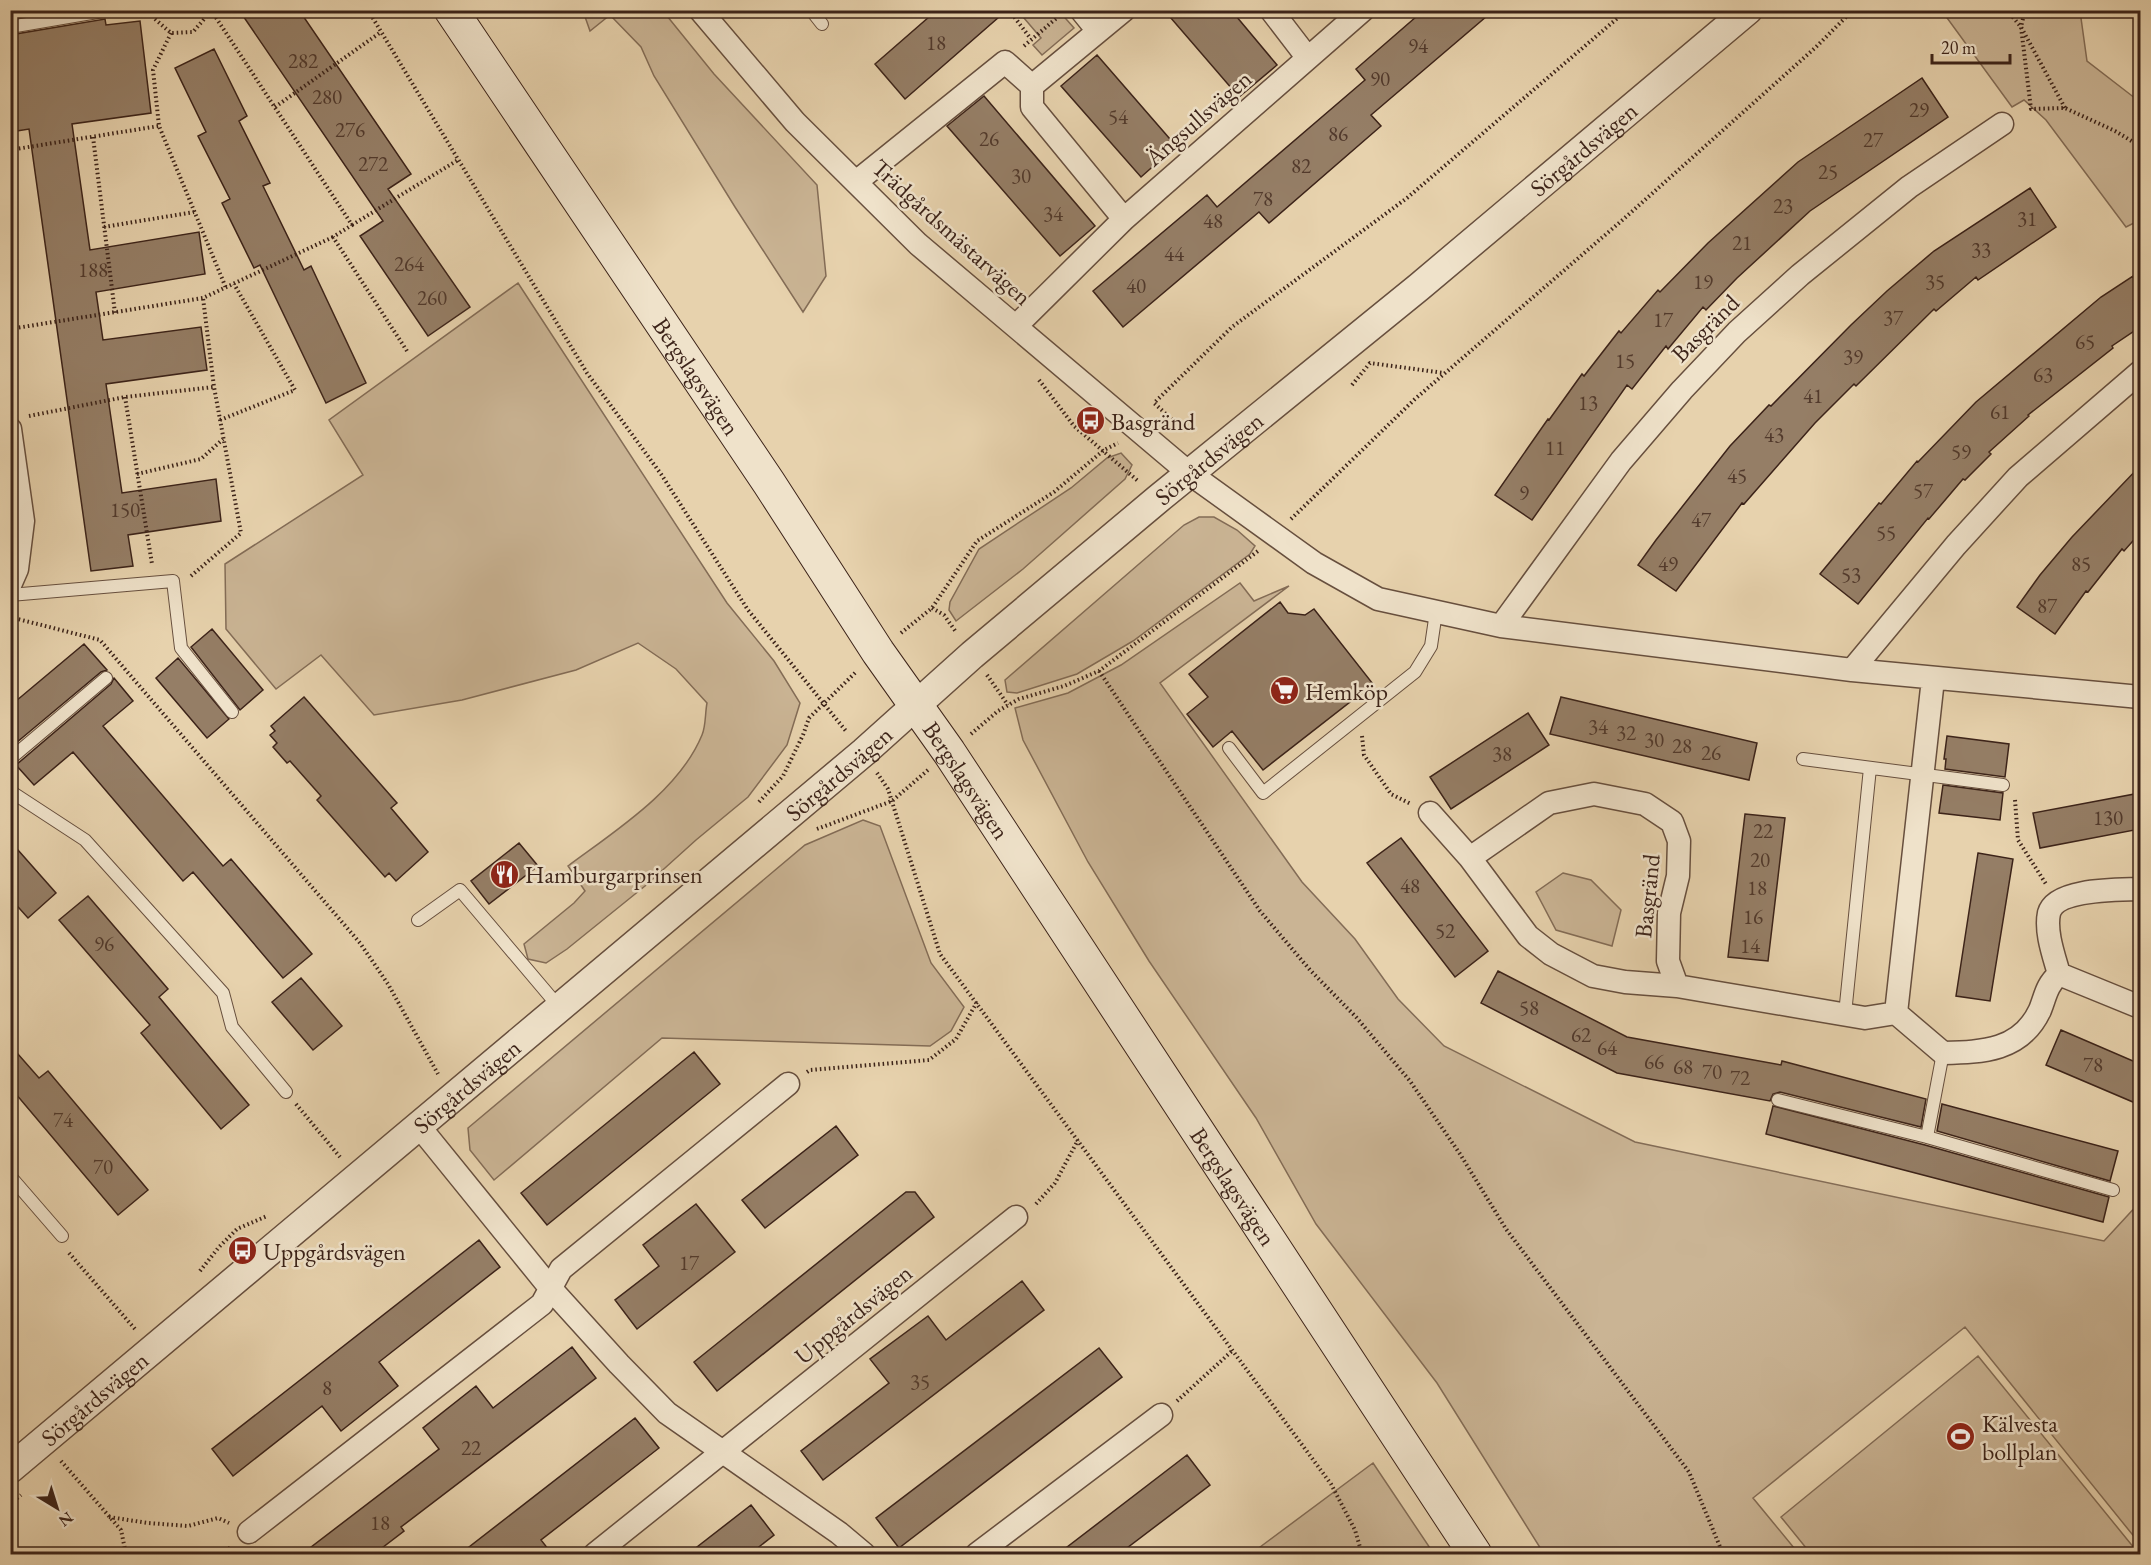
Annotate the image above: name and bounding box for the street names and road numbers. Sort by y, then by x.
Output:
street label: Ängsullsvägen [1137,63,1258,174]
street label: Sörgårdsvägen [1523,94,1644,203]
street label: Trädgårdsmästarvägen [866,152,1039,312]
street label: Basgränd [1664,287,1746,369]
street label: Bergslagsvägen [646,311,748,441]
street label: Sörgårdsvägen [1148,404,1269,511]
street label: Bergslagsvägen [916,715,1018,845]
street label: Sörgårdsvägen [778,718,899,827]
street label: Basgränd [1627,852,1667,940]
street label: Sörgårdsvägen [406,1031,527,1140]
street label: Bergslagsvägen [1184,1121,1284,1252]
street label: Uppgårdsvägen [788,1257,918,1371]
street label: Sörgårdsvägen [34,1344,155,1452]

